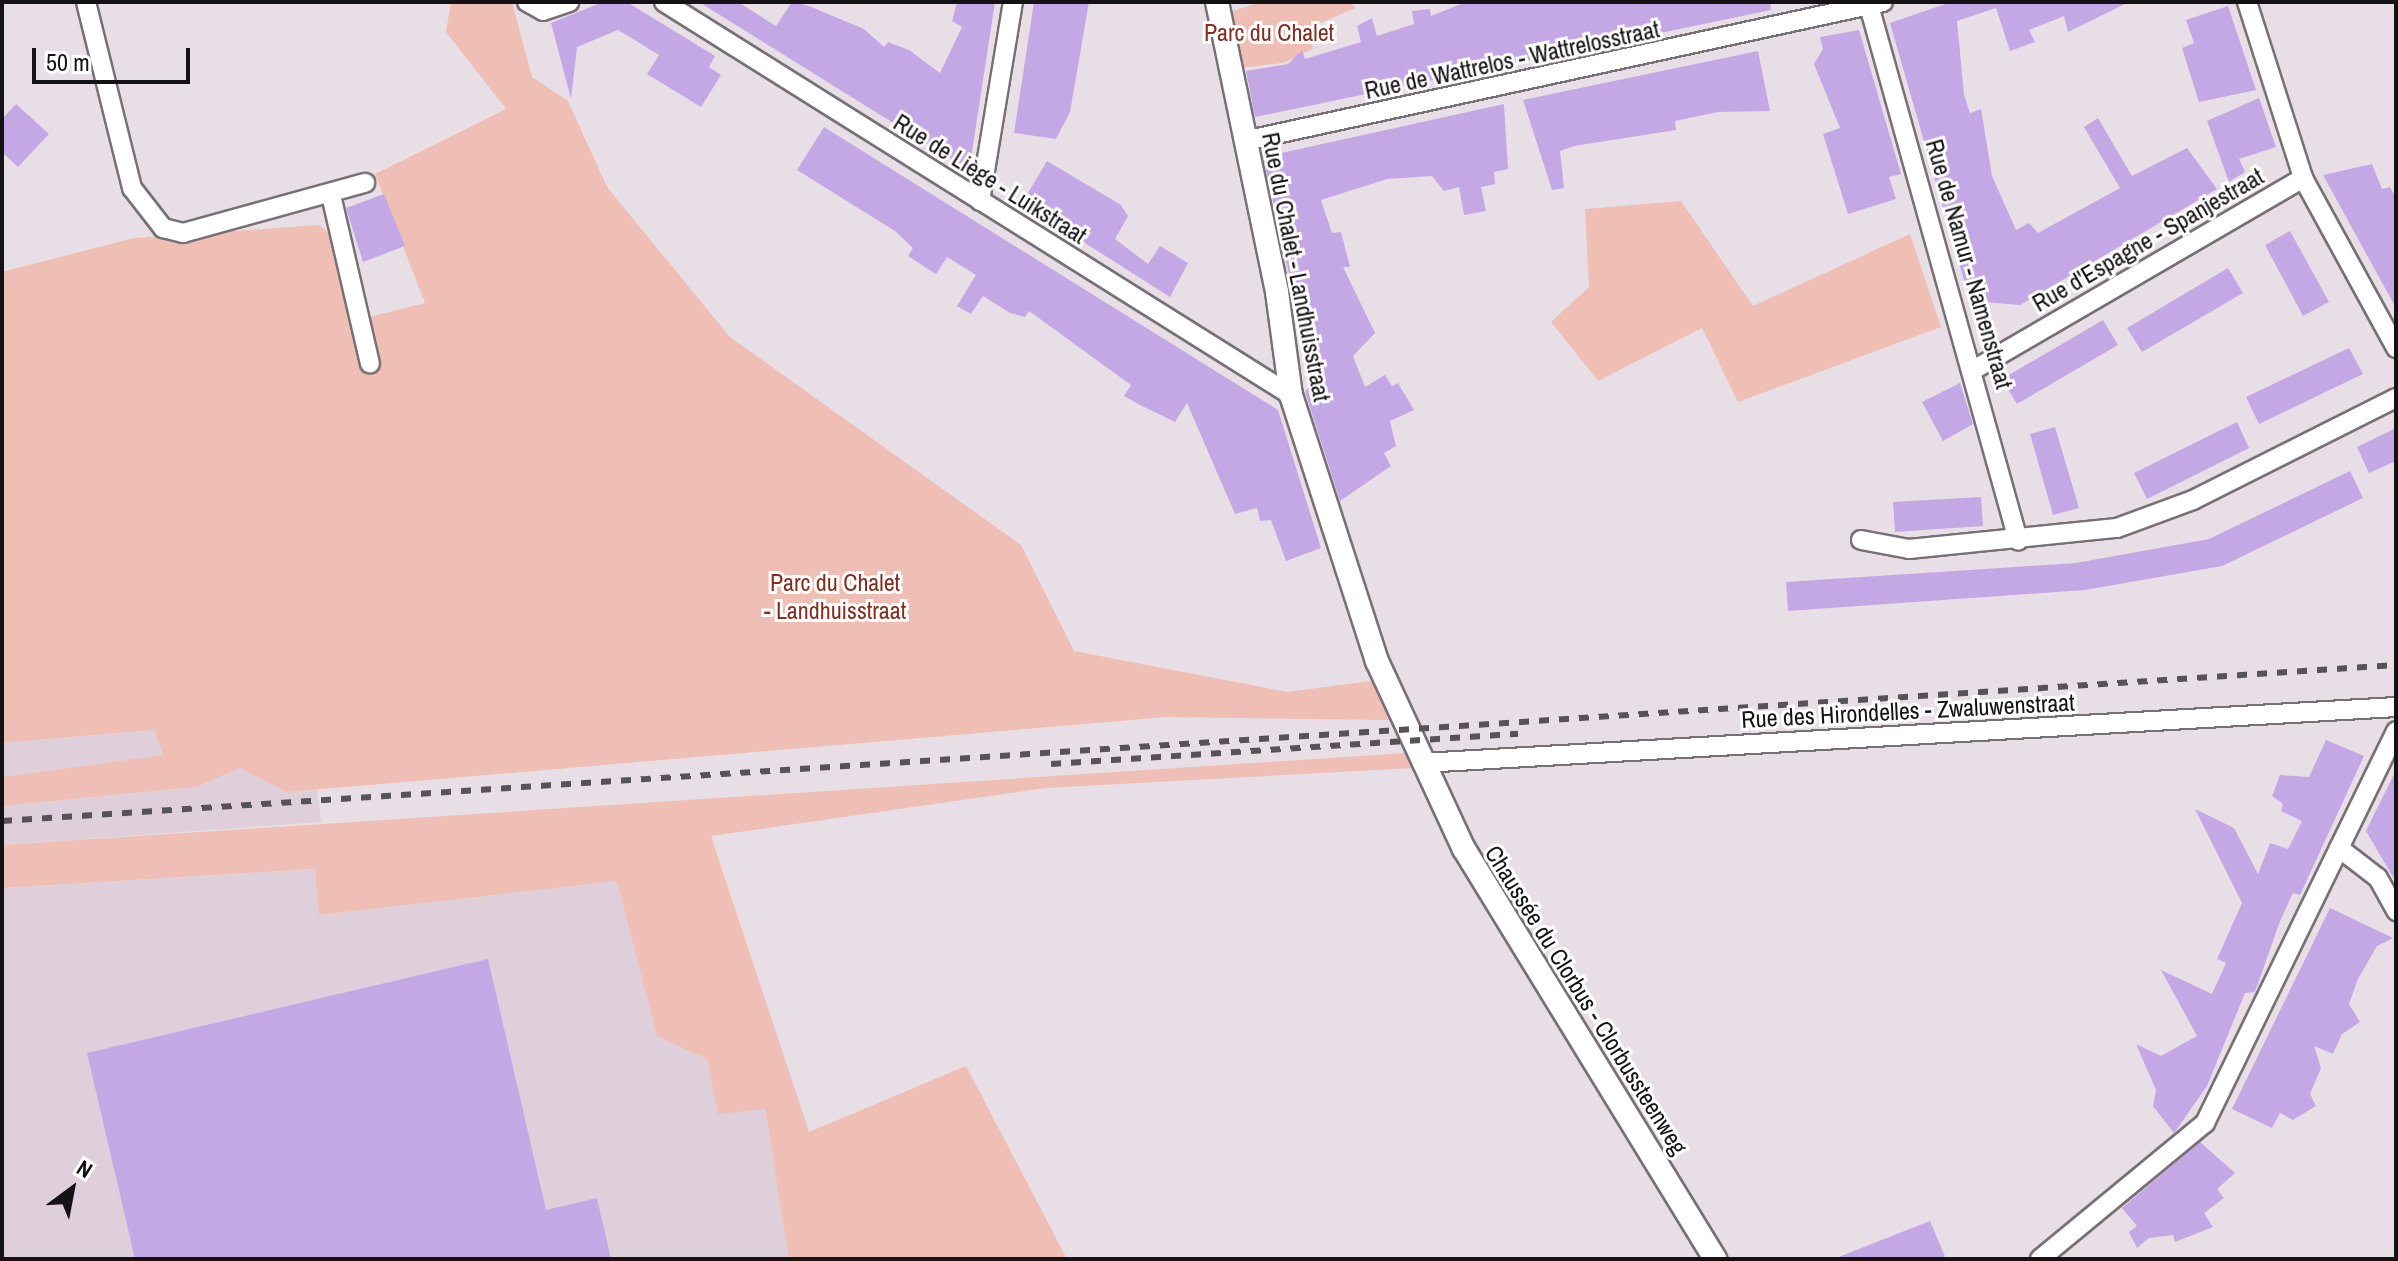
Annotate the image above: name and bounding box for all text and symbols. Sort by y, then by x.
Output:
street label: Rue de Wattrelos - Wattrelosstraat [1362,15,1662,105]
park label: Parc du Chalet [1204,19,1334,47]
scale bar [36,32,194,82]
text: 50 m [46,46,90,78]
street label: Rue de Liège - Luikstraat [888,108,1092,250]
street label: Rue du Chalet - Landhuisstraat [1256,130,1336,404]
street label: Rue de Namur - Namenstraat [1920,136,2018,392]
street label: Rue d'Espagne - Spanjestraat [2027,162,2269,318]
park label: Parc du Chalet - Landhuisstraat [764,569,906,625]
street label: Rue des Hirondelles - Zwaluwenstraat [1741,688,2075,734]
street label: Chaussée du Clorbus - Clorbussteenweg [1479,840,1693,1160]
north arrow [32,1149,112,1229]
text: N [71,1152,98,1185]

